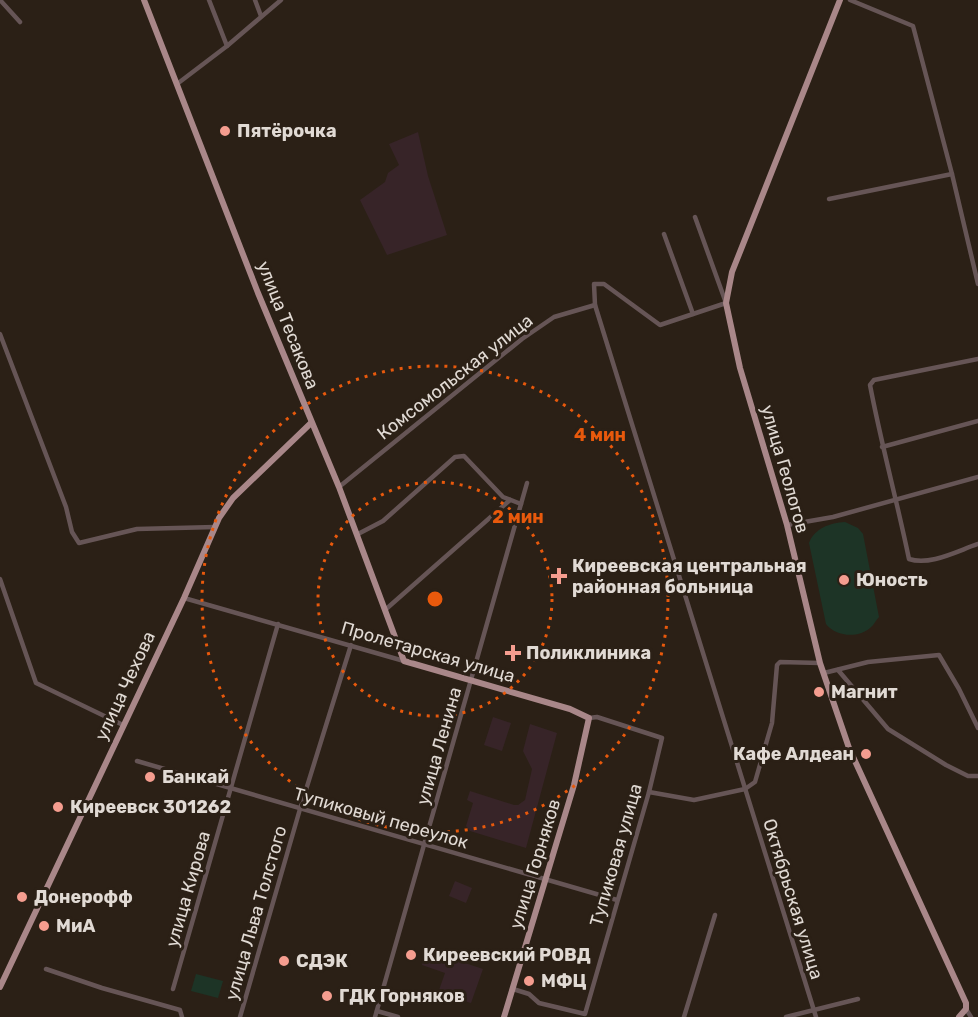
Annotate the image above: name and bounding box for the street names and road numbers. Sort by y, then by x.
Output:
street label: улица Тесакова [252,258,324,392]
street label: Комсомольская улица [373,309,537,445]
street label: улица Геологов [756,402,814,536]
street label: Пролетарская улица [339,617,517,687]
street label: улица Чехова [90,628,160,744]
street label: улица Ленина [412,684,466,808]
street label: Тупиковая улица [585,781,647,929]
street label: Тупиковый переулок [291,783,471,854]
street label: улица Горняков [505,796,565,932]
street label: Октябрьская улица [758,816,828,982]
street label: улица Льва Толстого [221,823,291,1003]
street label: улица Кирова [161,828,215,950]

